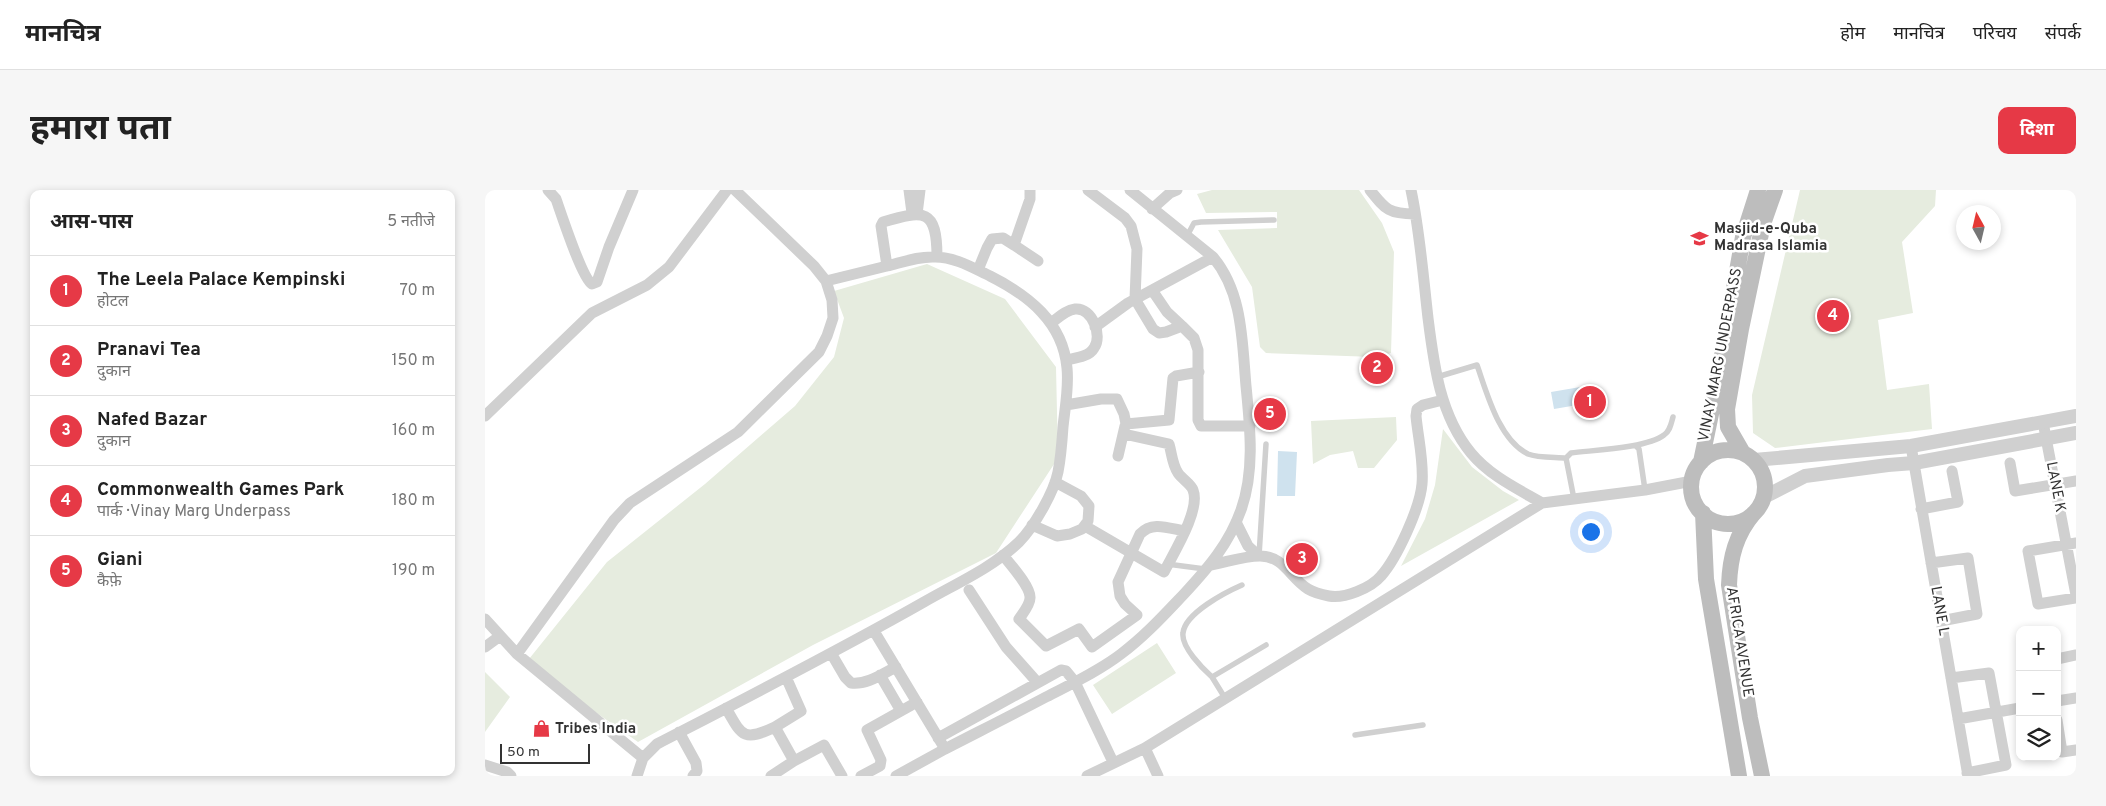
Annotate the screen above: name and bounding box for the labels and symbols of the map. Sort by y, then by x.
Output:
north arrow [1956,205,2001,250]
place label: Masjid-e-Quba Madrasa Islamia [1714,220,1827,256]
school or university icon: Masjid-e-Quba Madrasa Islamia [1690,228,1710,248]
street label: VINAY MARG UNDERPASS [1695,266,1747,444]
pin: 4 [1817,297,1849,335]
pin: 2 [1361,349,1393,387]
pin: 1 [1574,383,1606,421]
pin: 5 [1254,395,1286,433]
street label: LANE K [2041,460,2069,514]
your location [1578,519,1604,545]
pin: 3 [1286,540,1318,578]
street label: AFRICA AVENUE [1721,585,1757,699]
street label: LANE L [1925,585,1953,637]
shop icon: Tribes India [531,719,551,739]
place label: Tribes India [555,720,636,739]
scale bar [500,741,590,764]

